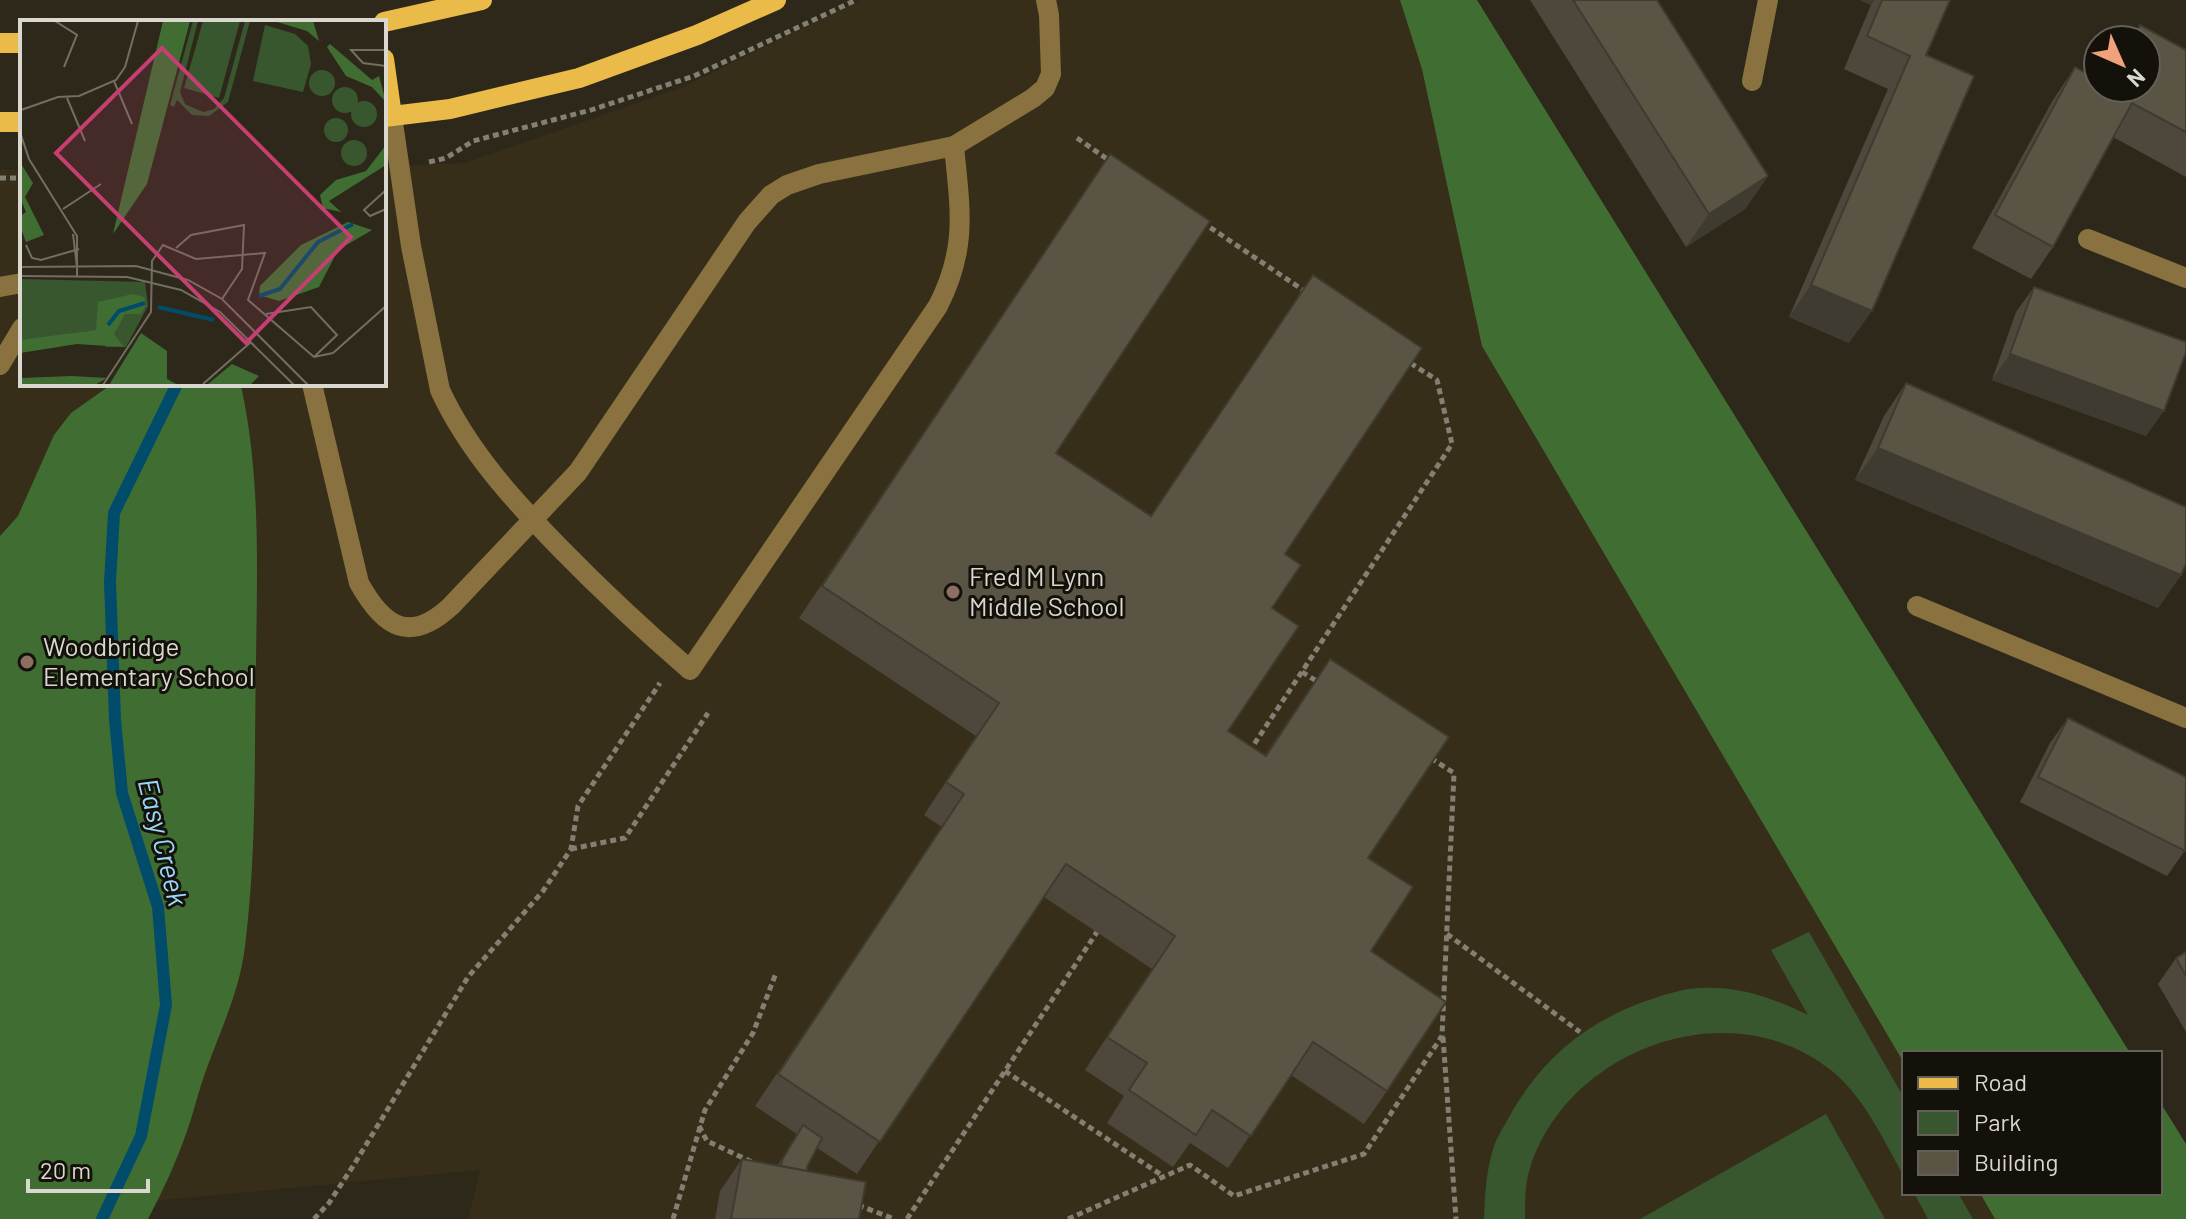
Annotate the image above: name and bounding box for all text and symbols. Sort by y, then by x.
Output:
inset map [20,20,386,386]
north arrow [2082,24,2162,104]
text: N [2122,64,2151,93]
place label: Fred M Lynn Middle School [969,560,1125,621]
marker: Fred M Lynn Middle School [944,583,962,601]
place label: Woodbridge Elementary School [43,630,255,691]
marker: Woodbridge Elementary School [18,653,36,671]
water label: Easy Creek [132,774,196,909]
legend [1902,1051,2162,1195]
text: Road [1974,1067,2027,1096]
text: Park [1974,1107,2021,1136]
scale bar [28,1143,148,1193]
text: Building [1974,1147,2058,1176]
text: 20 m [40,1155,91,1184]

